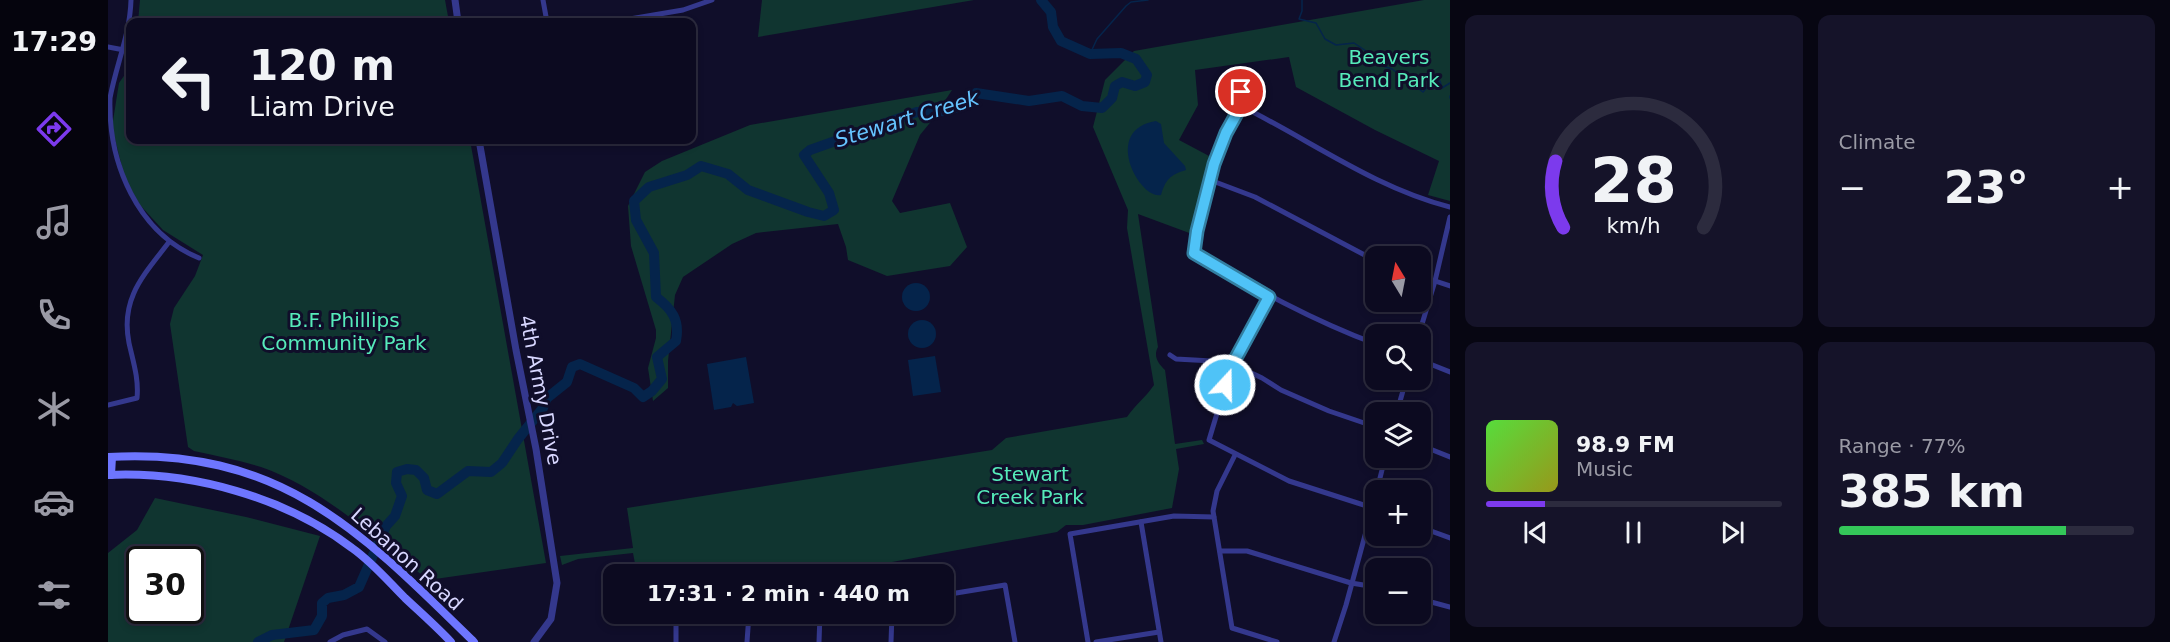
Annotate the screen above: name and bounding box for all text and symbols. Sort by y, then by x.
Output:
text: 17:29 [11,26,97,57]
text: 120 m [249,41,395,90]
icon: left [150,42,228,120]
park label: Beavers Bend Park [1339,45,1440,92]
pin [1215,66,1266,117]
icon: arrive [1224,75,1257,108]
water label: Stewart Creek [832,85,983,152]
text: Liam Drive [249,91,395,122]
icon: directions [33,108,75,150]
text: Climate [1839,130,1915,154]
text: 28 [1590,144,1677,217]
text: 23° [1944,161,2029,214]
text: − [1839,168,1866,207]
text: + [2106,168,2134,207]
icon: music [33,201,75,243]
text: km/h [1607,213,1661,238]
north arrow [1365,246,1431,312]
map controls [1365,246,1431,624]
icon: phone [33,294,75,336]
park label: B.F. Phillips Community Park [261,308,427,355]
street label: 4th Army Drive [515,313,567,467]
button: search [1365,324,1431,390]
position arrow [1193,353,1257,417]
icon: climate [33,388,75,430]
button: layers [1365,402,1431,468]
text: 98.9 FM [1576,432,1675,457]
text: Range · 77% [1839,434,1965,458]
text: Music [1576,457,1633,481]
park label: Stewart Creek Park [976,462,1084,509]
text: 385 km [1839,465,2025,518]
button: + [1365,480,1431,546]
icon: car [33,481,75,523]
street label: Lebanon Road [346,503,468,615]
icon: previous [1519,516,1552,549]
icon: pause [1617,516,1650,549]
icon: next [1716,516,1749,549]
speed limit sign: 30 [126,546,204,624]
button: − [1365,558,1431,624]
icon: filters [33,574,75,616]
text: 17:31 · 2 min · 440 m [647,581,910,606]

